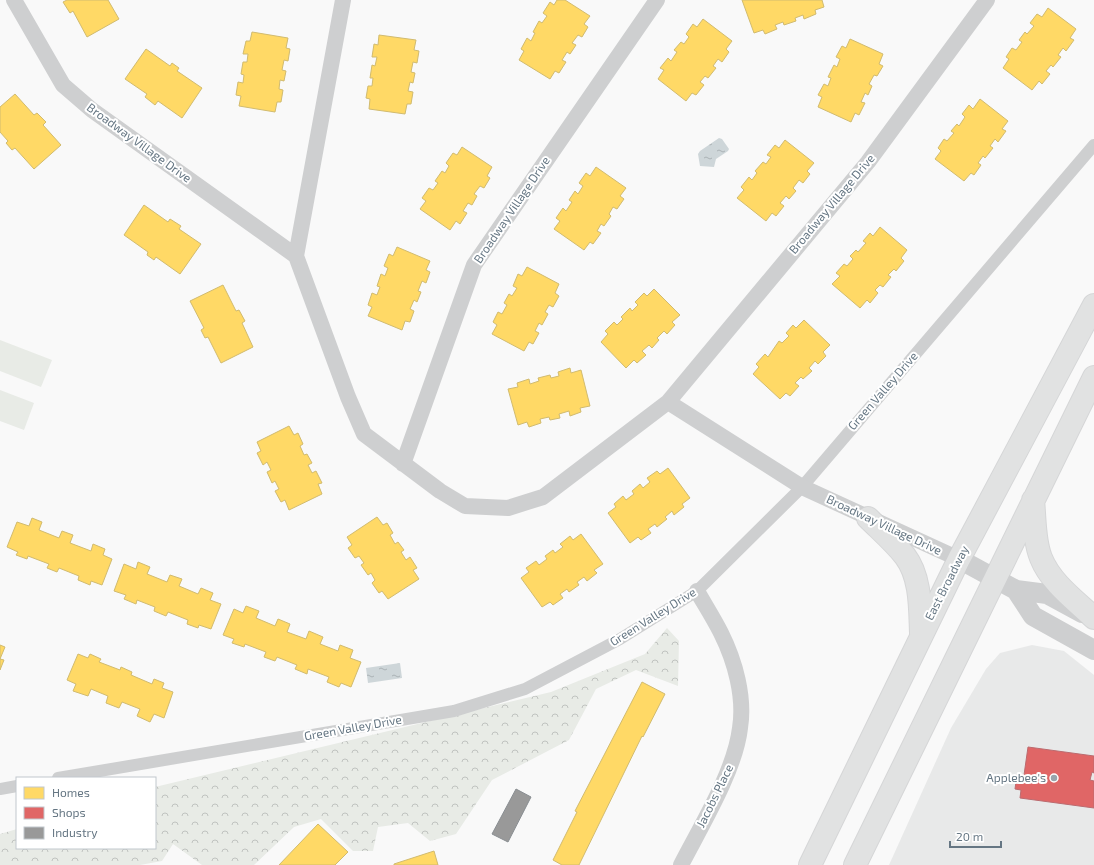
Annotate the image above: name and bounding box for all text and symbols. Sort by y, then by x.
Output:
street label: Broadway Village Drive [85,100,194,185]
street label: Broadway Village Drive [786,151,877,256]
street label: Broadway Village Drive [470,153,552,265]
street label: Green Valley Drive [845,348,920,432]
street label: Broadway Village Drive [825,491,944,557]
street label: East Broadway [921,542,971,622]
street label: Green Valley Drive [607,584,698,648]
street label: Green Valley Drive [303,712,403,742]
street label: Jacobs Place [693,762,735,829]
place label: Applebee's [986,770,1046,784]
marker: Applebee's [1049,773,1059,783]
legend [16,777,156,849]
text: Homes [52,785,90,799]
text: Shops [52,805,86,819]
scale bar [950,823,1001,849]
text: Industry [52,825,98,839]
text: 20 m [956,829,983,843]

